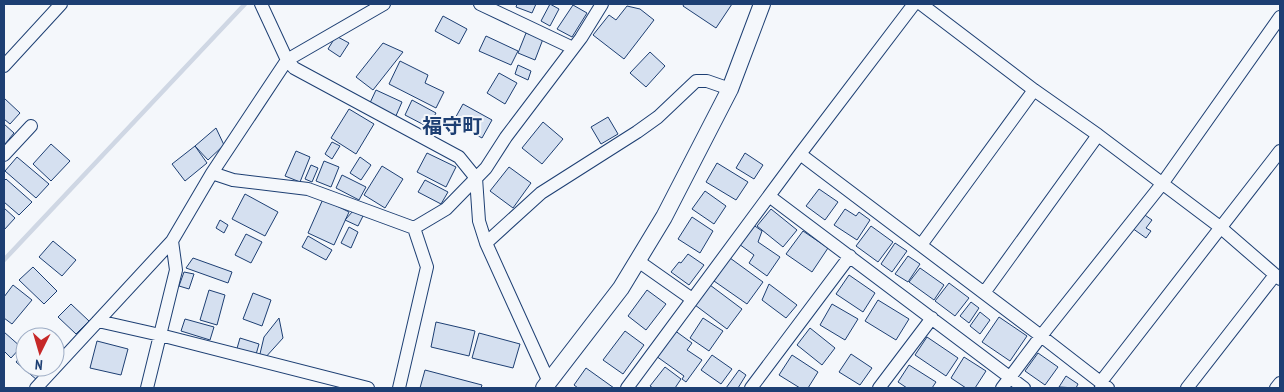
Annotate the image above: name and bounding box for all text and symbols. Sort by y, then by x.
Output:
district label: 福守町 [422,113,482,139]
north arrow [15,327,65,377]
text: N [34,356,43,374]

